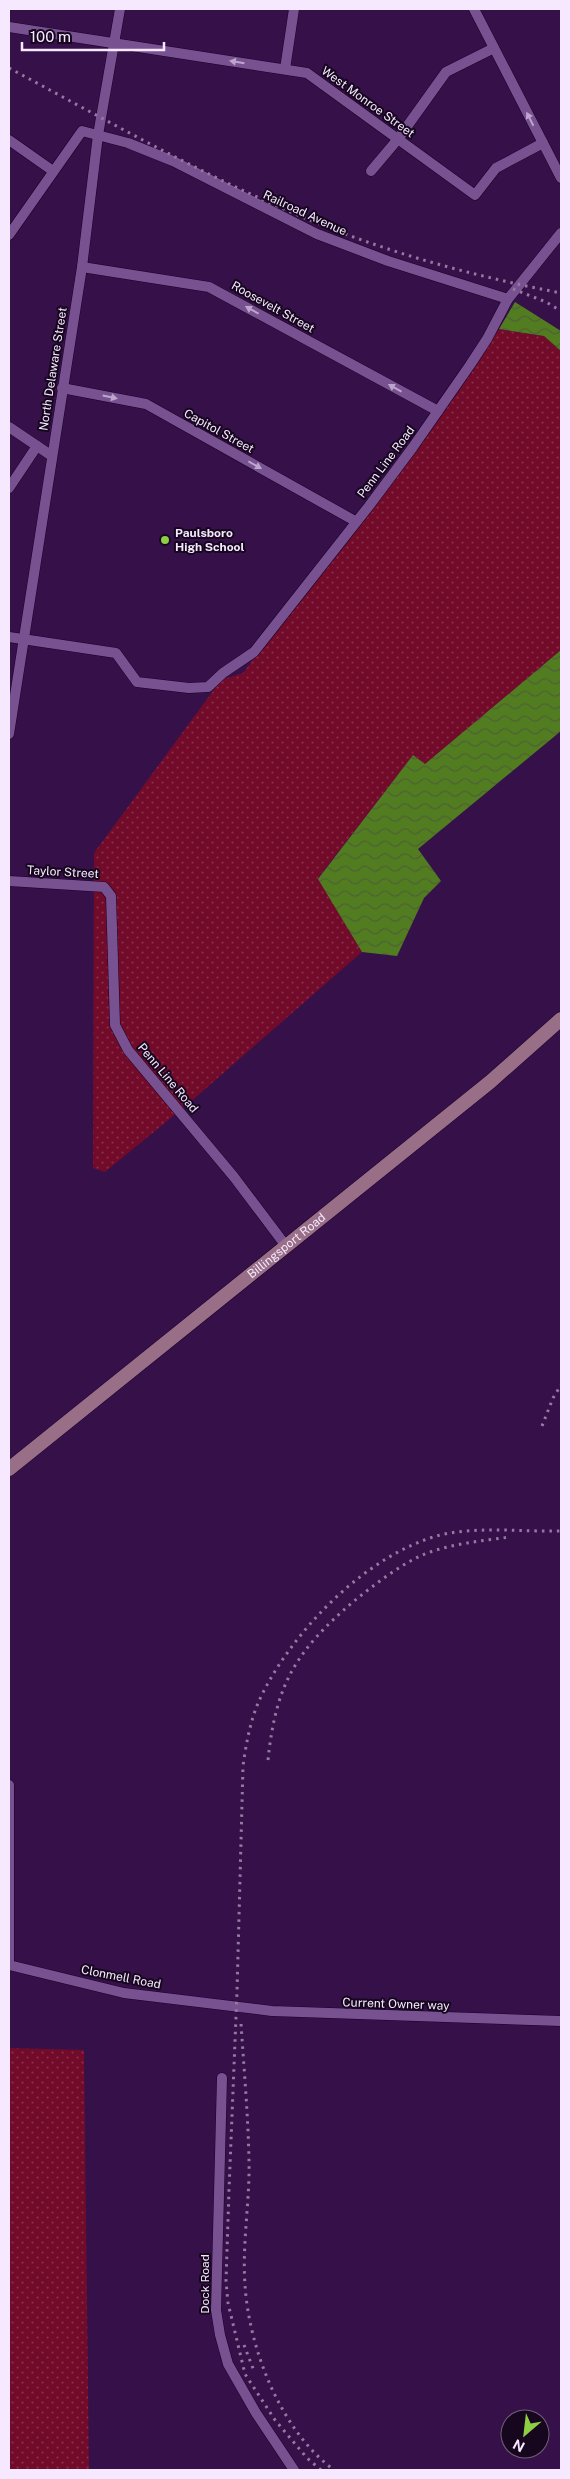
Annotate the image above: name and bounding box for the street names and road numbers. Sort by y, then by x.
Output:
street label: West Monroe Street [319,64,417,141]
street label: Railroad Avenue [261,188,349,239]
street label: Roosevelt Street [229,278,317,336]
street label: North Delaware Street [36,306,70,432]
street label: Capitol Street [182,406,257,456]
street label: Penn Line Road [355,423,417,501]
street label: Taylor Street [27,863,100,881]
street label: Penn Line Road [135,1041,201,1115]
street label: Billingsport Road [245,1210,328,1281]
street label: Clonmell Road [80,1962,162,1992]
street label: Current Owner way [342,1995,450,2013]
street label: Dock Road [198,2254,212,2314]

